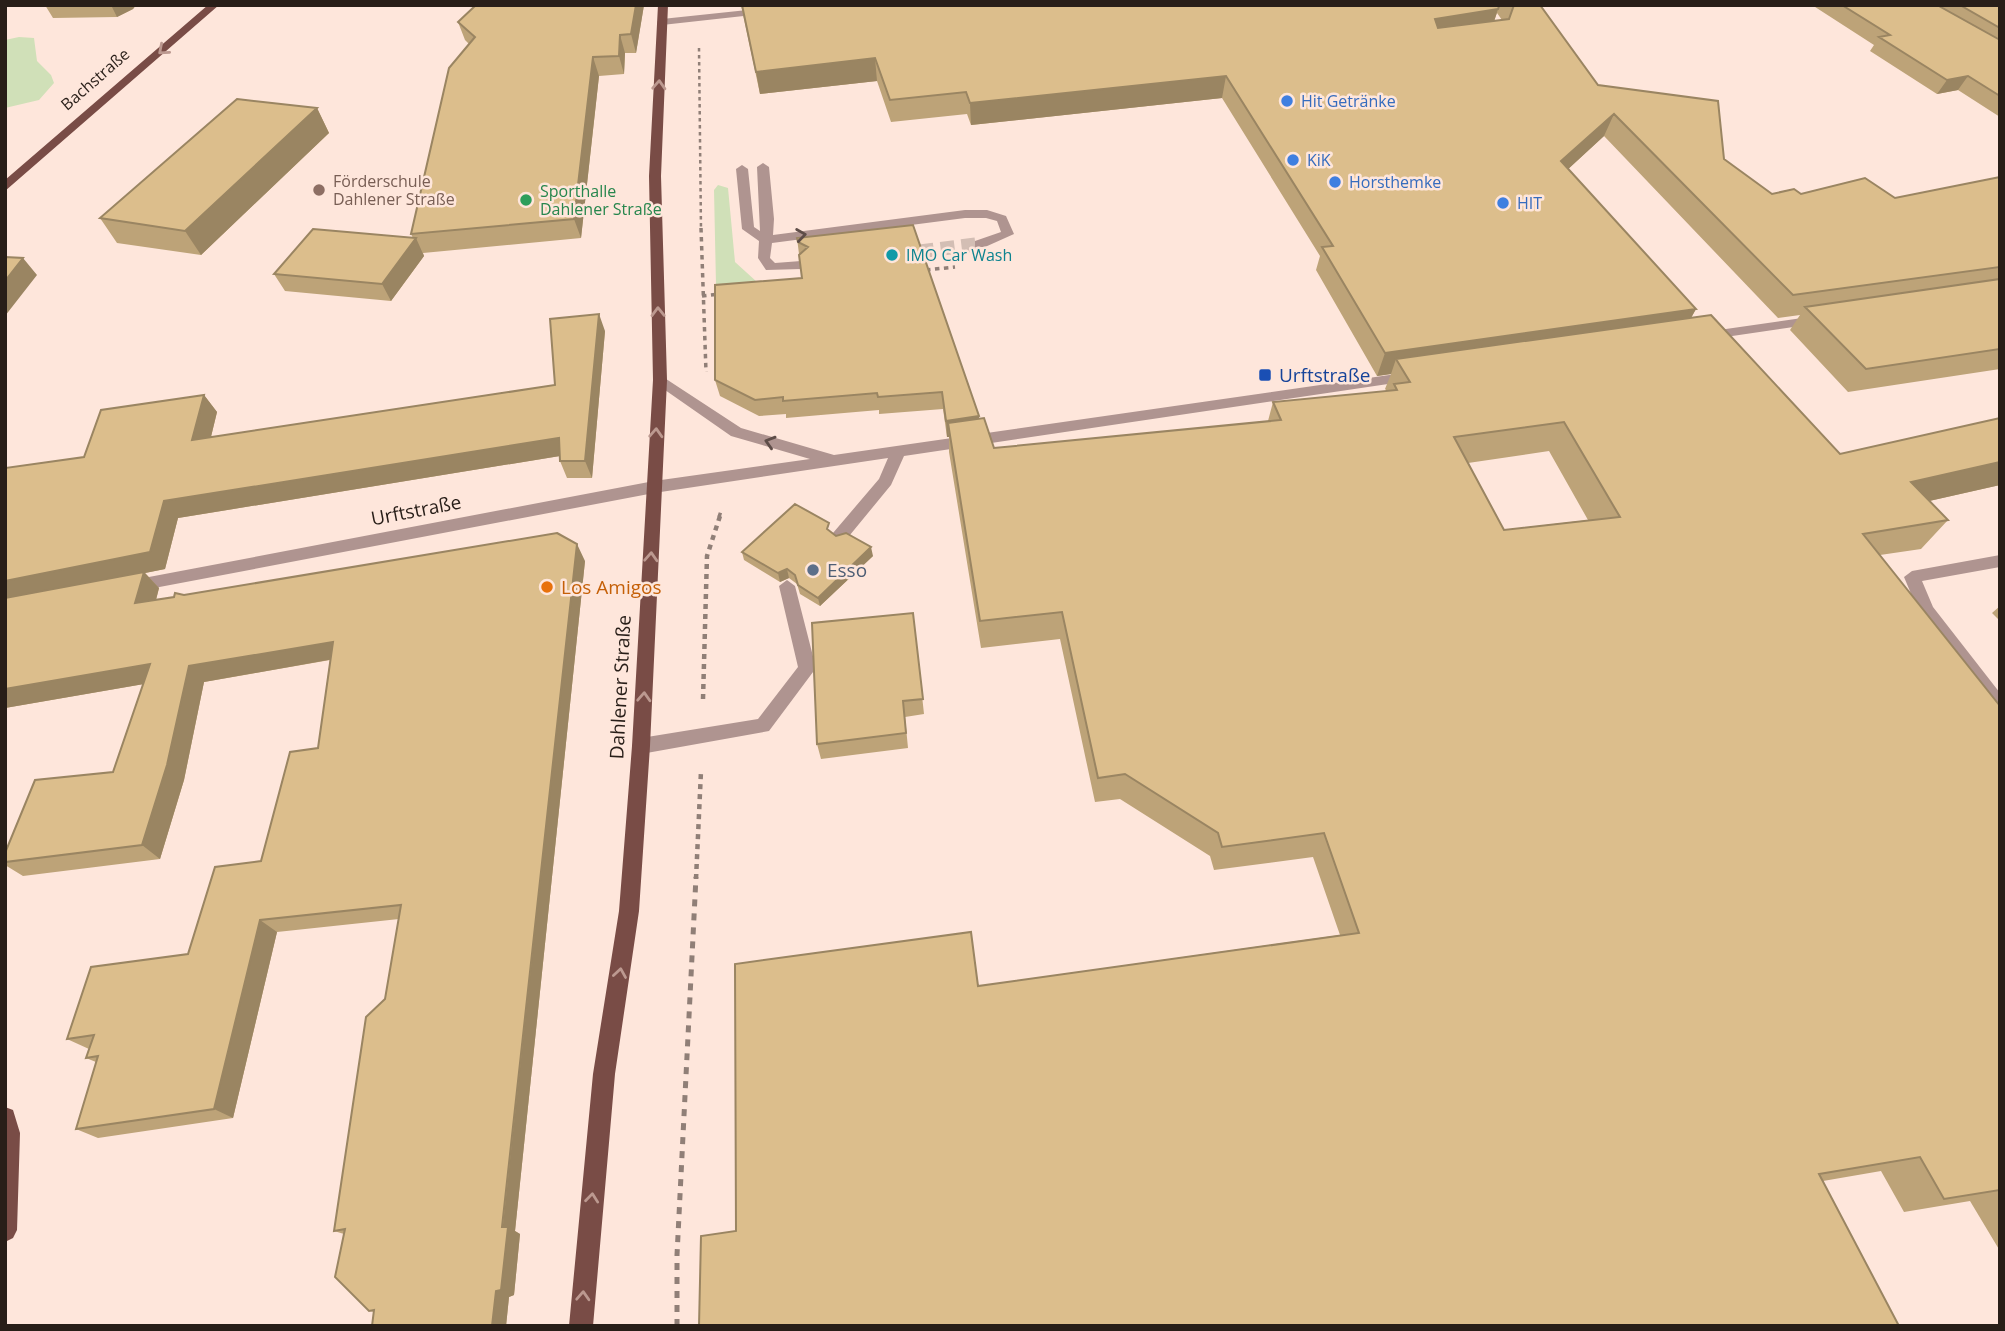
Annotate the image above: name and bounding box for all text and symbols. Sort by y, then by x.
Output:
one-way arrow [158,42,171,54]
street label: Bachstraße [56,43,134,115]
one-way arrow [651,79,666,90]
place label: Hit Getränke [1301,90,1396,112]
marker: Hit Getränke [1279,93,1295,109]
place label: KiK [1307,149,1331,171]
marker: KiK [1285,152,1301,168]
place label: Förderschule Dahlener Straße [333,170,455,210]
place label: Horsthemke [1349,171,1441,193]
marker: Horsthemke [1327,174,1343,190]
place label: Sporthalle Dahlener Straße [540,180,662,220]
marker: Förderschule Dahlener Straße [311,182,327,198]
marker: Sporthalle Dahlener Straße [518,192,534,208]
place label: HIT [1517,192,1542,214]
marker: HIT [1495,195,1511,211]
one-way arrow [795,228,807,243]
place label: IMO Car Wash [906,244,1012,266]
marker: IMO Car Wash [884,247,900,263]
one-way arrow [651,306,666,317]
place label: Urftstraße [1279,362,1370,388]
marker: Urftstraße [1257,367,1273,383]
one-way arrow [649,428,664,439]
one-way arrow [764,436,776,451]
street label: Urftstraße [369,489,463,531]
one-way arrow [644,552,659,563]
place label: Esso [827,557,867,583]
marker: Esso [805,562,821,578]
place label: Los Amigos [561,574,662,600]
marker: Los Amigos [539,579,555,595]
street label: Dahlener Straße [603,614,637,760]
one-way arrow [636,692,651,703]
one-way arrow [612,967,627,978]
one-way arrow [584,1192,599,1204]
one-way arrow [575,1290,590,1301]

